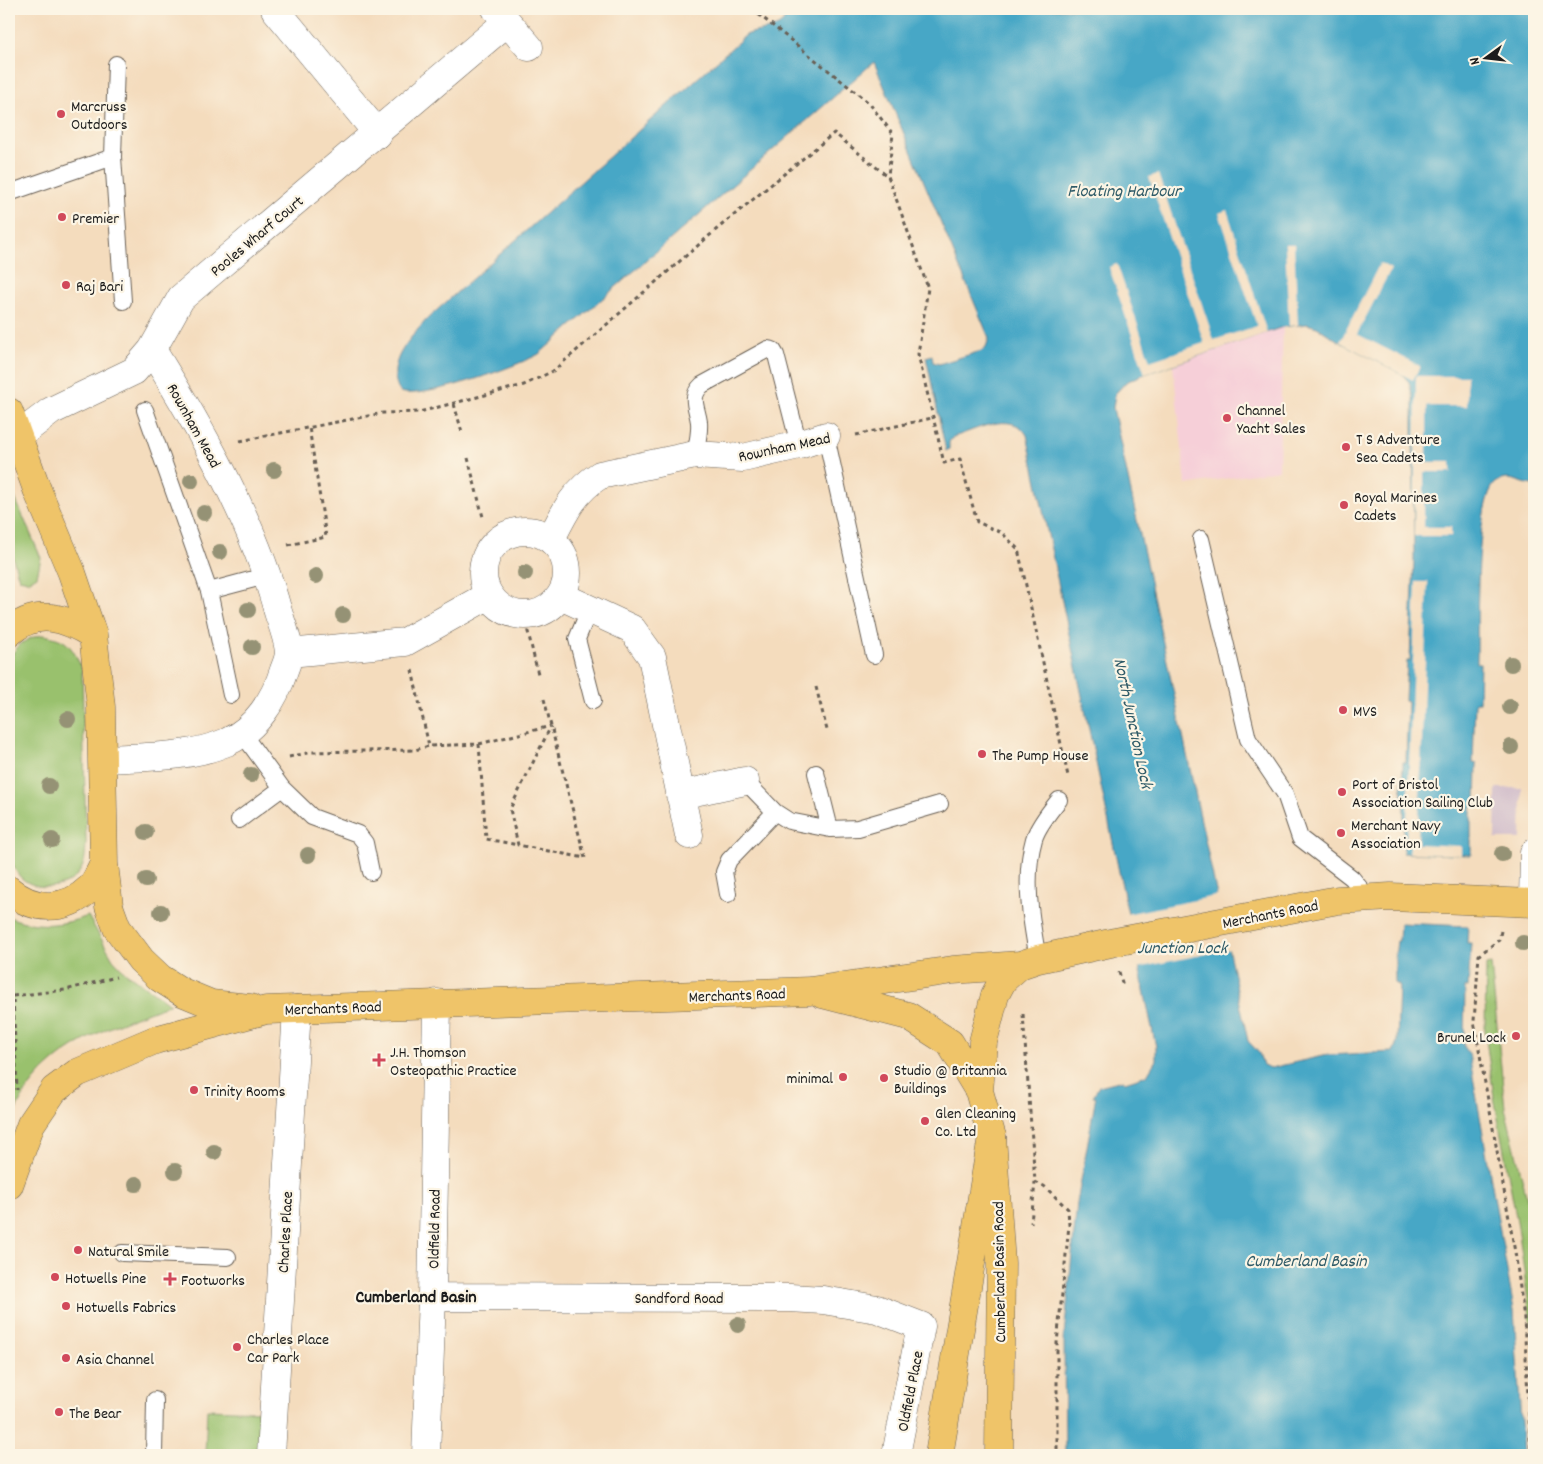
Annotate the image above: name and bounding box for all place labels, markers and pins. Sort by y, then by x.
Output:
place label: Marcruss Outdoors [71,96,128,137]
marker: Marcruss Outdoors [55,108,67,120]
place label: Premier [72,208,119,231]
marker: Premier [56,211,68,223]
place label: Raj Bari [76,276,123,299]
marker: Raj Bari [60,279,72,291]
place label: Channel Yacht Sales [1237,400,1306,441]
marker: Channel Yacht Sales [1221,412,1233,424]
place label: T S Adventure Sea Cadets [1356,429,1440,470]
marker: T S Adventure Sea Cadets [1340,441,1352,453]
place label: Royal Marines Cadets [1354,487,1438,528]
marker: Royal Marines Cadets [1338,499,1350,511]
place label: MVS [1353,701,1377,724]
marker: MVS [1337,704,1349,716]
place label: The Pump House [992,745,1089,768]
marker: The Pump House [976,748,988,760]
place label: Port of Bristol Association Sailing Club [1352,774,1493,815]
marker: Port of Bristol Association Sailing Club [1336,786,1348,798]
place label: Merchant Navy Association [1351,815,1441,856]
marker: Merchant Navy Association [1335,827,1347,839]
place label: Brunel Lock [1437,1027,1506,1050]
marker: Brunel Lock [1510,1030,1522,1042]
place label: J.H. Thomson Osteopathic Practice [390,1042,517,1083]
marker: J.H. Thomson Osteopathic Practice [372,1053,386,1067]
place label: Studio @ Britannia Buildings [894,1060,1007,1101]
place label: minimal [786,1068,833,1091]
marker: minimal [837,1071,849,1083]
marker: Studio @ Britannia Buildings [878,1072,890,1084]
place label: Trinity Rooms [204,1081,286,1104]
marker: Trinity Rooms [188,1084,200,1096]
place label: Glen Cleaning Co. Ltd [935,1103,1016,1144]
marker: Glen Cleaning Co. Ltd [919,1115,931,1127]
place label: Natural Smile [88,1241,169,1264]
marker: Natural Smile [72,1244,84,1256]
place label: Hotwells Pine [65,1268,146,1291]
place label: Footworks [181,1270,245,1293]
marker: Hotwells Pine [49,1271,61,1283]
marker: Footworks [163,1272,177,1286]
place label: Hotwells Fabrics [76,1297,176,1320]
marker: Hotwells Fabrics [60,1300,72,1312]
place label: Charles Place Car Park [247,1329,329,1370]
marker: Charles Place Car Park [231,1341,243,1353]
place label: Asia Channel [76,1349,154,1372]
marker: Asia Channel [60,1352,72,1364]
place label: The Bear [69,1403,122,1426]
marker: The Bear [53,1406,65,1418]

